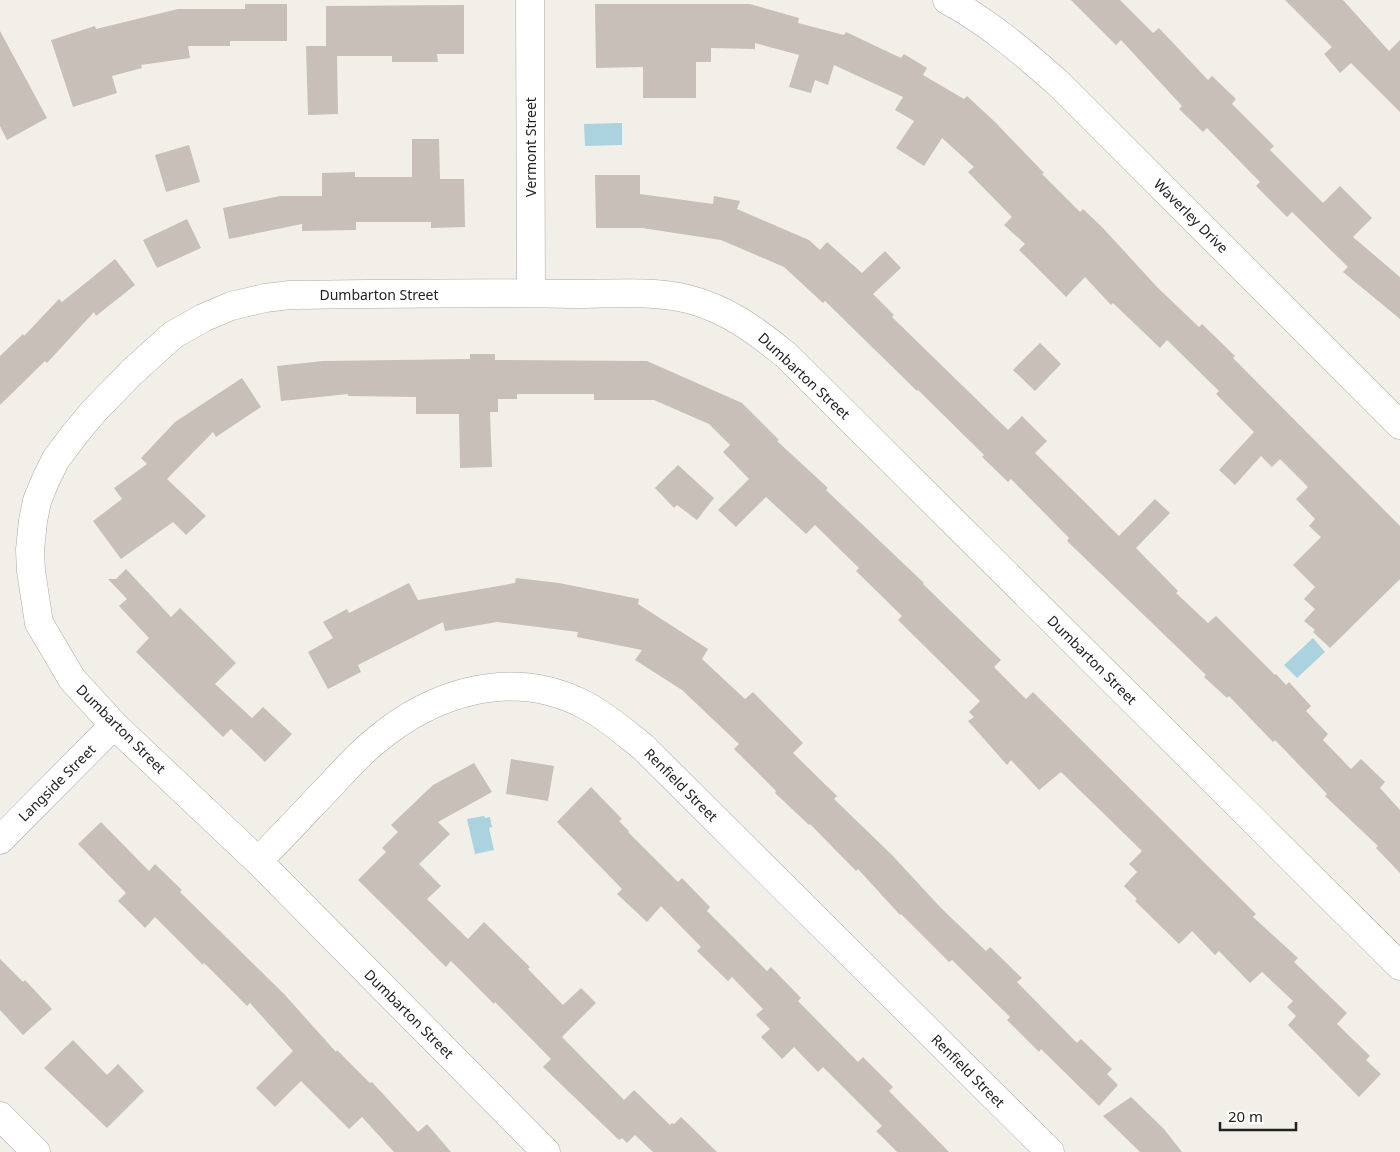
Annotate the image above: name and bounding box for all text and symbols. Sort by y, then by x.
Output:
street label: Vermont Street [521,97,540,197]
street label: Waverley Drive [1150,174,1233,257]
street label: Dumbarton Street [319,285,439,304]
street label: Dumbarton Street [754,328,854,423]
street label: Dumbarton Street [1044,611,1141,708]
street label: Dumbarton Street [73,680,170,777]
street label: Langside Street [14,740,99,825]
street label: Renfield Street [641,744,722,825]
street label: Dumbarton Street [361,965,458,1062]
street label: Renfield Street [928,1030,1009,1111]
scale bar [1220,1100,1296,1132]
text: 20 m [1228,1106,1263,1126]

